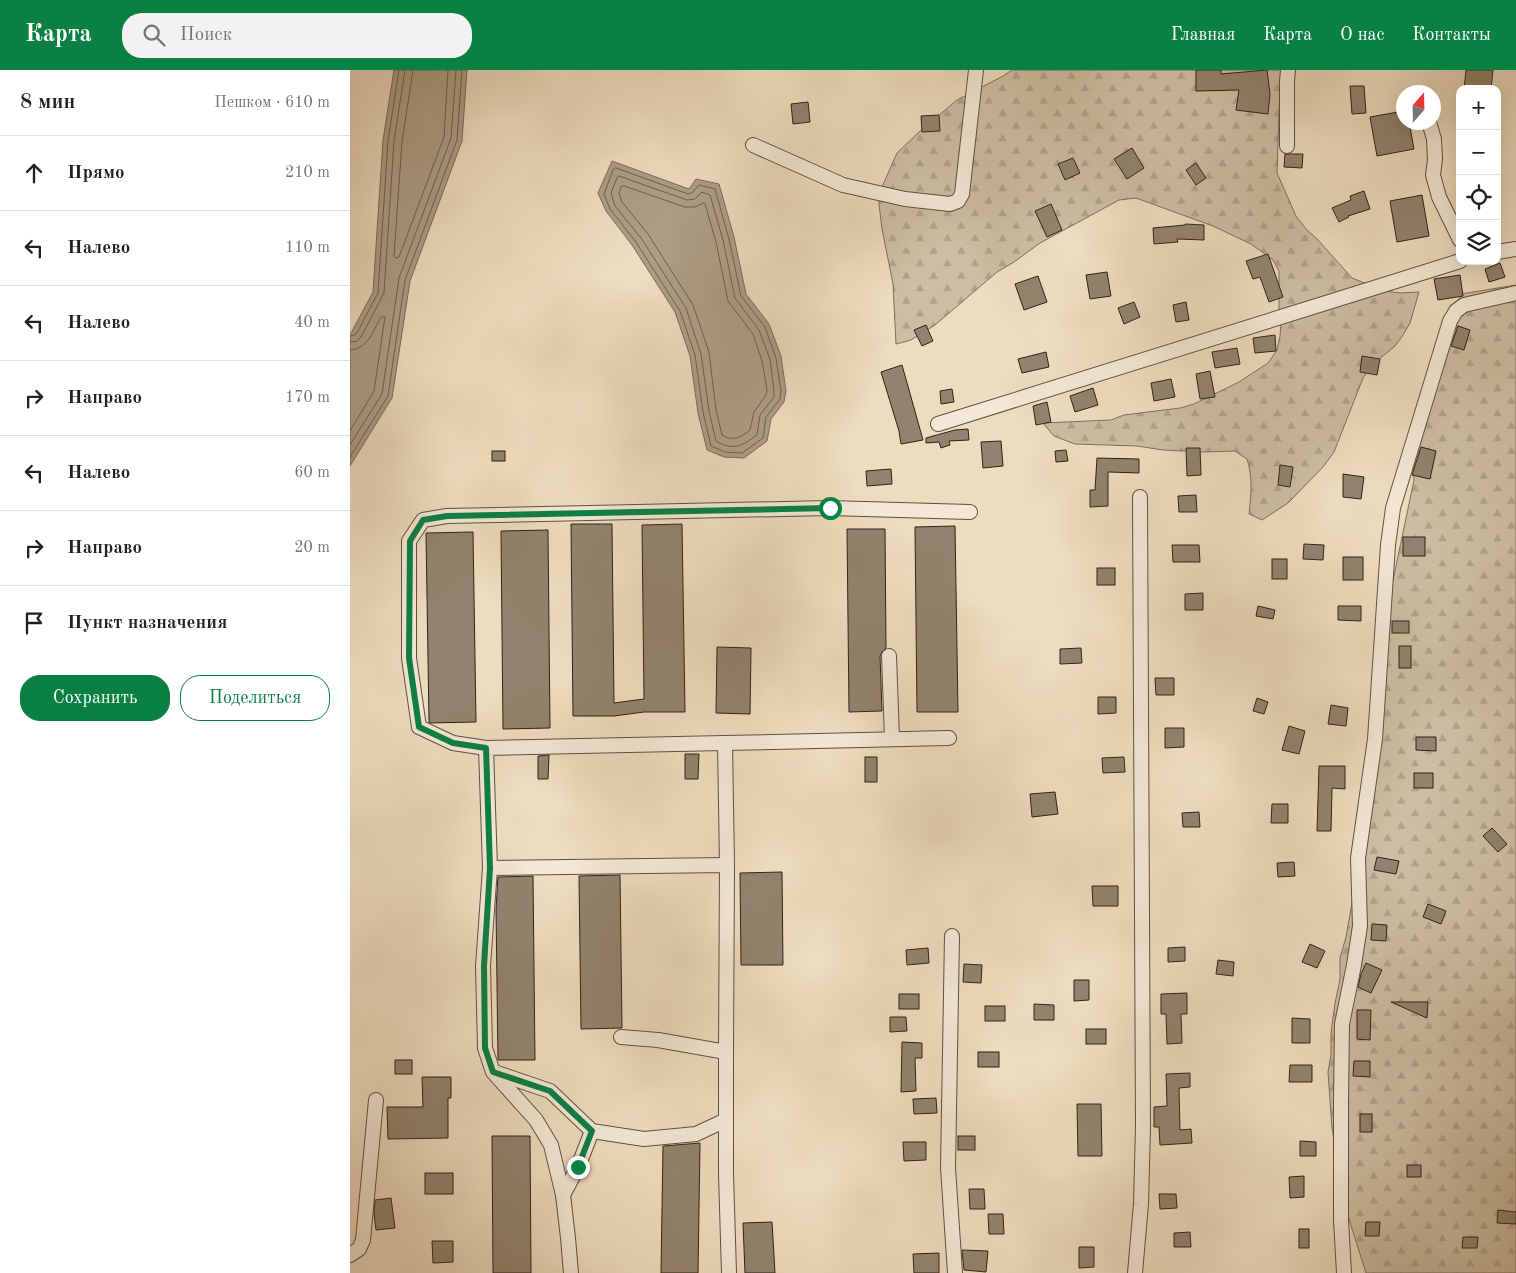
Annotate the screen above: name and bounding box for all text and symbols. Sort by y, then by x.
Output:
search box [122,13,472,58]
icon: search [140,21,168,49]
text: Карта [25,23,92,47]
text: Поиск [180,26,232,45]
text: Главная [1171,26,1235,44]
text: Карта [1263,26,1312,44]
text: О нас [1340,26,1384,44]
text: Контакты [1412,26,1491,44]
north arrow [1396,85,1441,130]
map controls [1456,85,1501,265]
button: + [1456,85,1501,130]
text: 8 мин [20,92,75,113]
text: Пешком · 610 m [214,95,330,111]
button: − [1456,130,1501,175]
icon: ahead [20,159,48,187]
text: Прямо [67,164,125,183]
text: 210 m [285,165,330,181]
button: locate [1456,175,1501,220]
button: layers [1456,220,1501,265]
icon: left [20,234,48,262]
text: Налево [67,239,130,258]
text: 110 m [285,240,330,256]
icon: left [20,309,48,337]
text: Налево [67,314,130,333]
text: 40 m [294,315,330,331]
icon: right [20,384,48,412]
text: Направо [67,389,142,408]
text: 170 m [285,390,330,406]
icon: left [20,459,48,487]
text: Налево [67,464,130,483]
text: 60 m [294,465,330,481]
route start [819,497,842,520]
icon: right [20,534,48,562]
text: Направо [67,539,142,558]
text: 20 m [294,540,330,556]
icon: arrive [20,609,48,637]
text: Пункт назначения [67,614,227,633]
button: Сохранить [20,675,170,721]
button: Поделиться [180,675,330,721]
route end [567,1156,590,1179]

